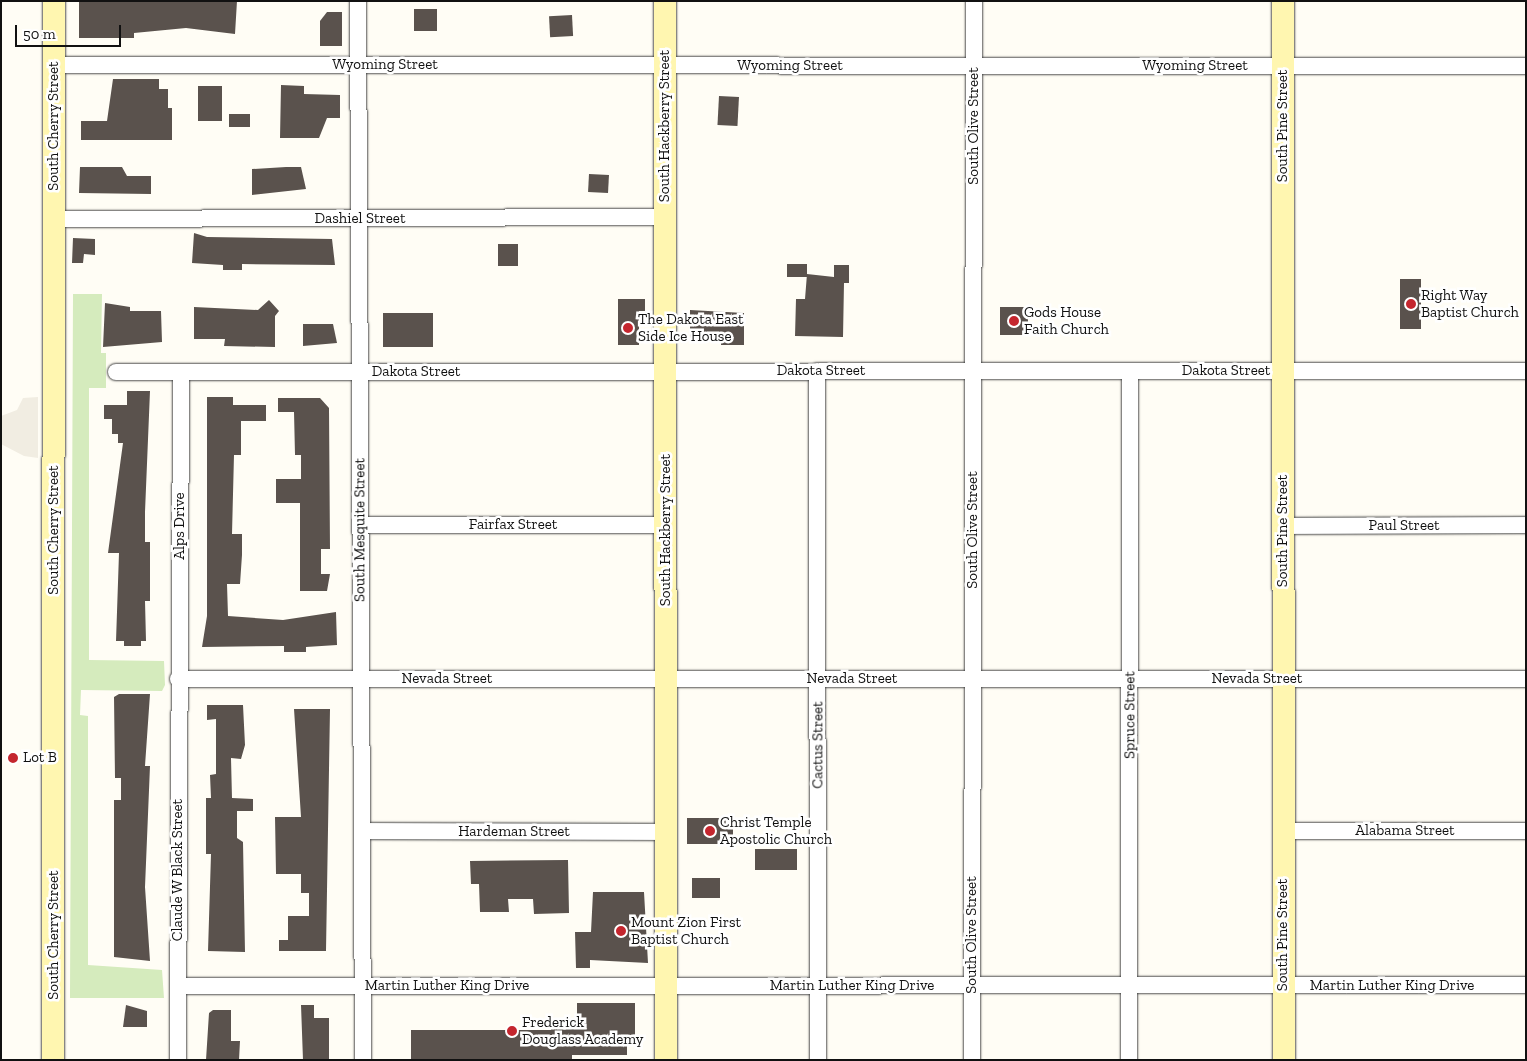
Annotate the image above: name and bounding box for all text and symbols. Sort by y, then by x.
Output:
scale bar [18,15,124,47]
text: 50 m [23,25,56,43]
street label: South Hackberry Street [656,50,674,202]
street label: Wyoming Street [332,56,438,74]
street label: Wyoming Street [737,57,843,75]
street label: Wyoming Street [1142,57,1248,75]
street label: South Cherry Street [45,61,63,191]
street label: South Olive Street [965,67,983,185]
street label: South Pine Street [1274,70,1292,182]
street label: Dashiel Street [315,210,405,228]
place label: Right Way Baptist Church [1421,286,1519,321]
marker: Right Way Baptist Church [1405,298,1417,310]
place label: Gods House Faith Church [1024,303,1109,338]
place label: The Dakota East Side Ice House [638,310,744,345]
marker: Gods House Faith Church [1008,315,1020,327]
marker: The Dakota East Side Ice House [622,322,634,334]
street label: Dakota Street [777,362,865,380]
street label: Dakota Street [1182,362,1270,380]
street label: Dakota Street [372,363,460,381]
street label: South Hackberry Street [657,454,675,606]
street label: South Mesquite Street [351,458,369,602]
street label: South Cherry Street [45,465,63,595]
street label: South Olive Street [964,471,982,589]
street label: South Pine Street [1274,475,1292,587]
street label: Alps Drive [171,492,189,560]
street label: Fairfax Street [469,516,557,534]
street label: Paul Street [1368,517,1440,535]
street label: Nevada Street [402,670,492,688]
street label: Nevada Street [807,670,897,688]
street label: Nevada Street [1212,670,1302,688]
street label: Spruce Street [1121,671,1139,759]
street label: Cactus Street [809,701,827,789]
place label: Lot B [23,749,57,767]
marker: Lot B [7,752,19,764]
street label: Claude W Black Street [169,798,187,942]
place label: Christ Temple Apostolic Church [720,813,832,848]
street label: Alabama Street [1355,822,1455,840]
street label: Hardeman Street [458,823,570,841]
marker: Christ Temple Apostolic Church [704,825,716,837]
street label: South Cherry Street [45,870,63,1000]
street label: South Olive Street [963,876,981,994]
street label: South Pine Street [1274,879,1292,991]
place label: Mount Zion First Baptist Church [631,913,741,948]
marker: Mount Zion First Baptist Church [615,925,627,937]
street label: Martin Luther King Drive [365,977,529,995]
street label: Martin Luther King Drive [770,977,934,995]
street label: Martin Luther King Drive [1310,977,1474,995]
place label: Frederick Douglass Academy [522,1013,644,1048]
marker: Frederick Douglass Academy [506,1025,518,1037]

